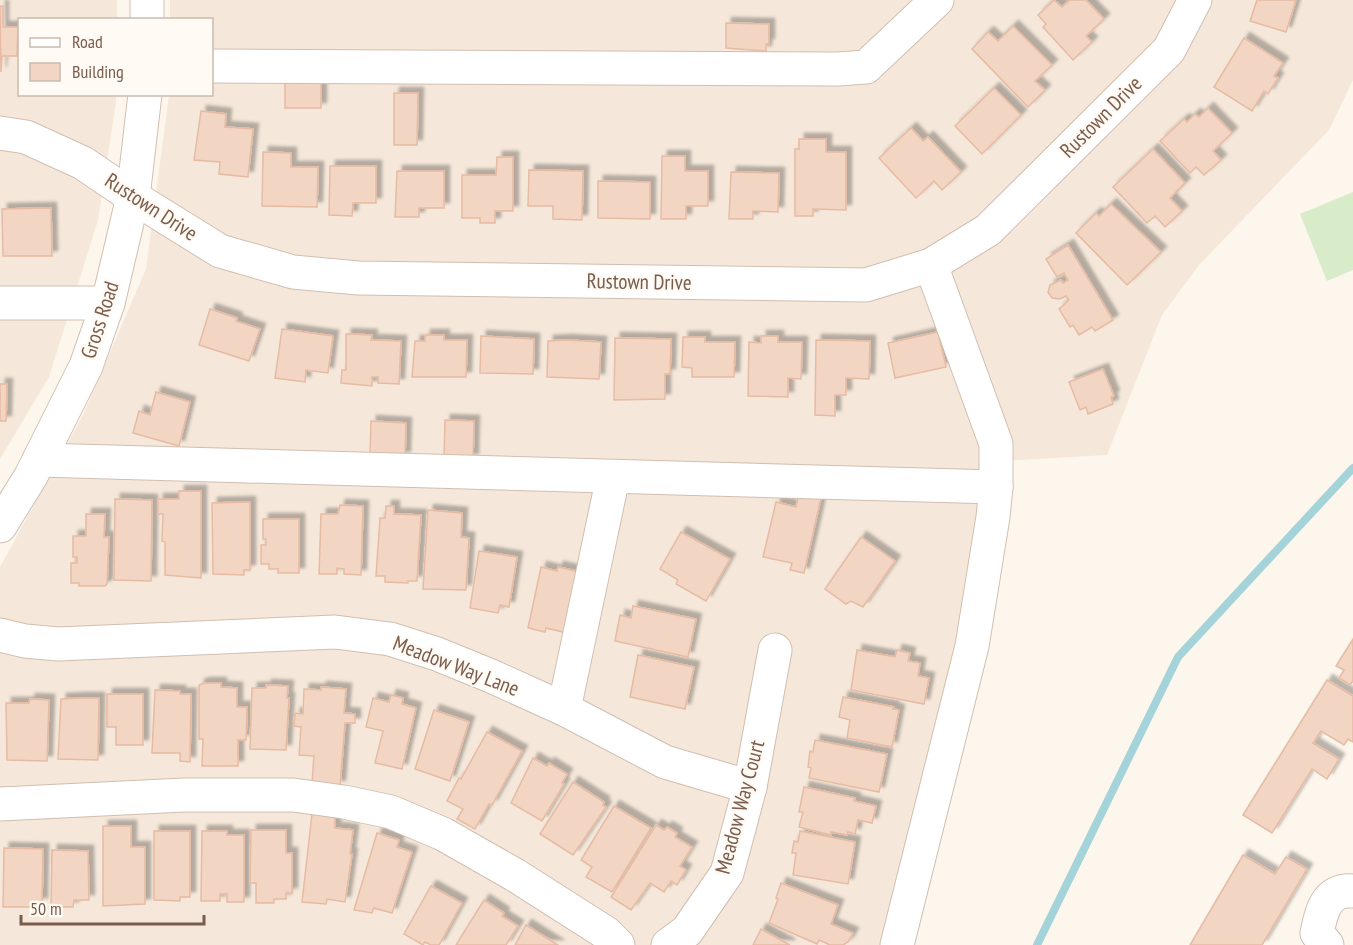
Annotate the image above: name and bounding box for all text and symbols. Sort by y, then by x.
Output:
legend [18,18,213,96]
text: Road [72,30,103,53]
text: Building [72,60,124,83]
street label: Rustown Drive [1054,70,1147,163]
street label: Rustown Drive [100,167,203,246]
street label: Rustown Drive [586,267,692,296]
street label: Gross Road [74,278,125,362]
street label: Meadow Way Lane [389,629,523,702]
street label: Meadow Way Court [709,737,770,877]
scale bar [21,888,204,926]
text: 50 m [30,897,62,920]

